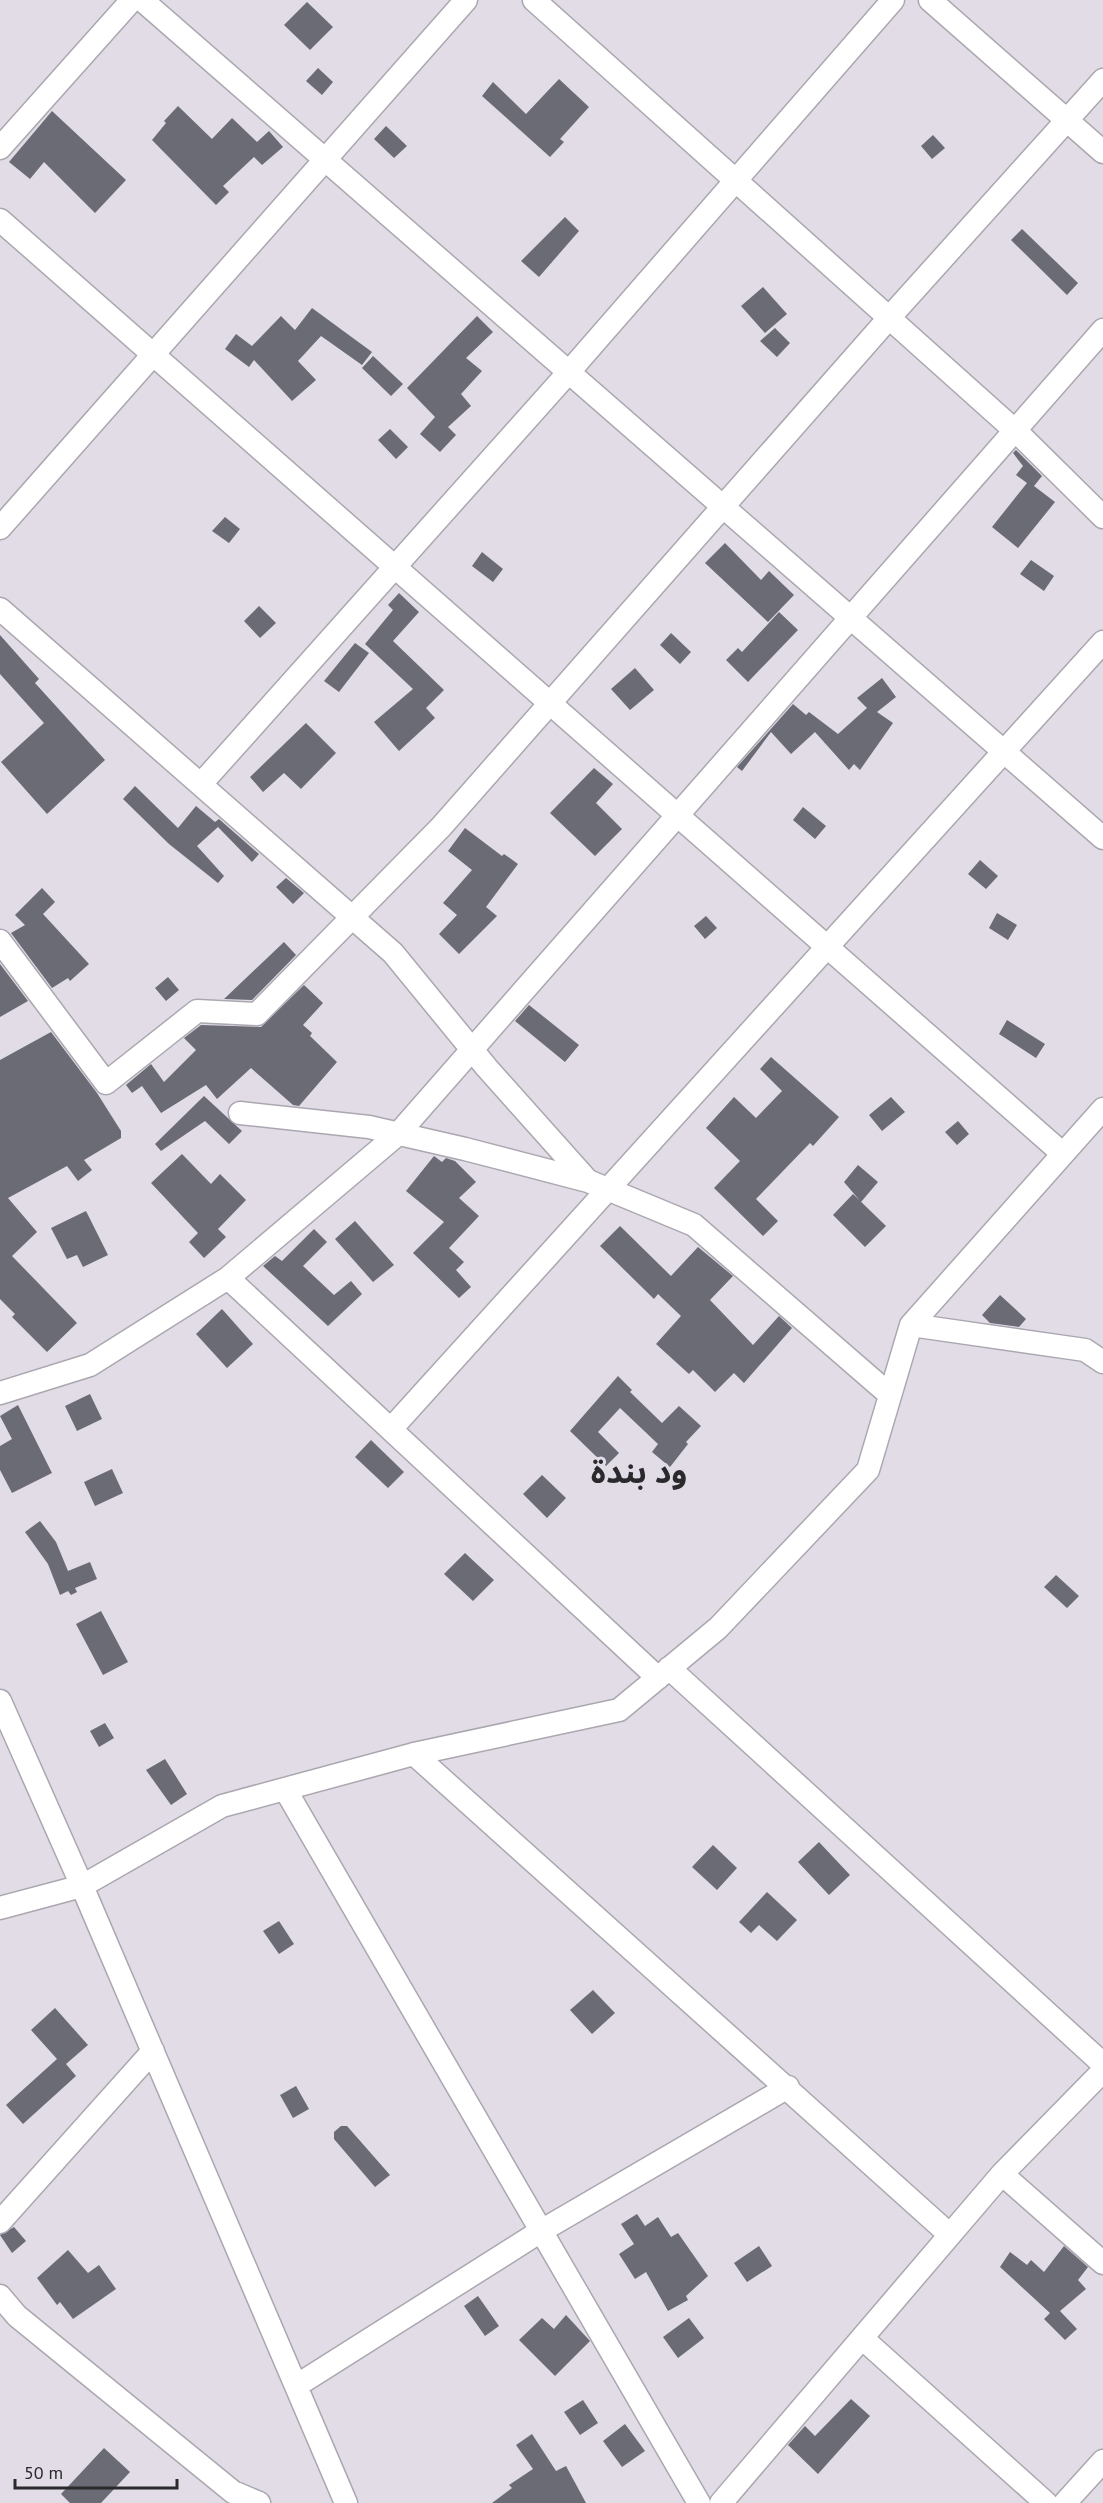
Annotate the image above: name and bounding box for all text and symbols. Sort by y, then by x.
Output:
district label: ود بندة [591,1450,687,1492]
scale bar [15,2452,177,2490]
text: 50 m [24,2461,63,2484]

